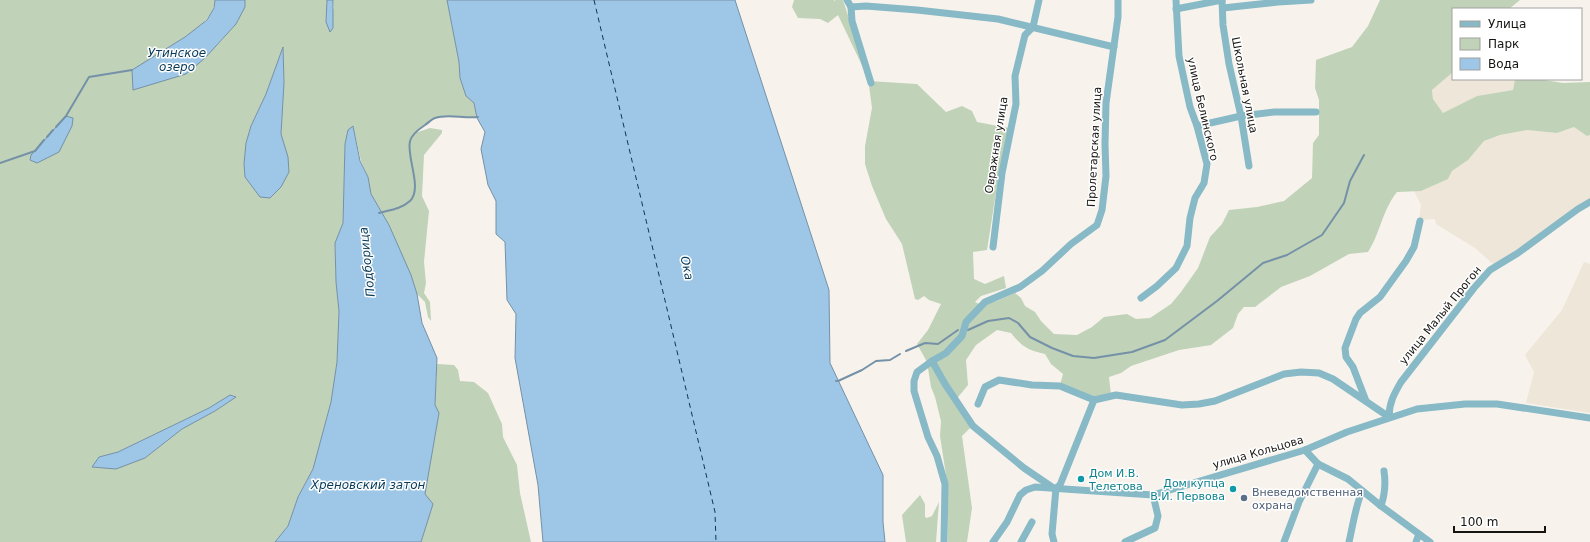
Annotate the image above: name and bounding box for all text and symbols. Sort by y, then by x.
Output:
legend [1452,8,1582,80]
text: Улица [1488,17,1526,31]
street label: Школьная улица [1229,36,1260,134]
text: Парк [1488,37,1519,51]
water label: Утинское озеро [148,46,206,74]
street label: улица Белинского [1184,56,1221,162]
text: Вода [1488,57,1519,71]
street label: Пролетарская улица [1085,87,1104,207]
street label: Овражная улица [982,96,1011,194]
water label: Подборица [356,226,378,298]
water label: Ока [678,255,696,281]
street label: улица Малый Прогон [1397,264,1484,367]
street label: улица Кольцова [1211,433,1305,472]
place label: Дом И.В. Телетова [1088,467,1143,493]
marker: Дом И.В. Телетова [1076,474,1086,484]
place label: Дом купца В.И. Первова [1150,477,1225,503]
water label: Хреновский затон [310,478,425,492]
marker: Дом купца В.И. Первова [1228,484,1238,494]
place label: Вневедомственная охрана [1252,486,1363,512]
marker: Вневедомственная охрана [1239,493,1249,503]
scale bar [1454,508,1545,534]
text: 100 m [1460,515,1498,529]

